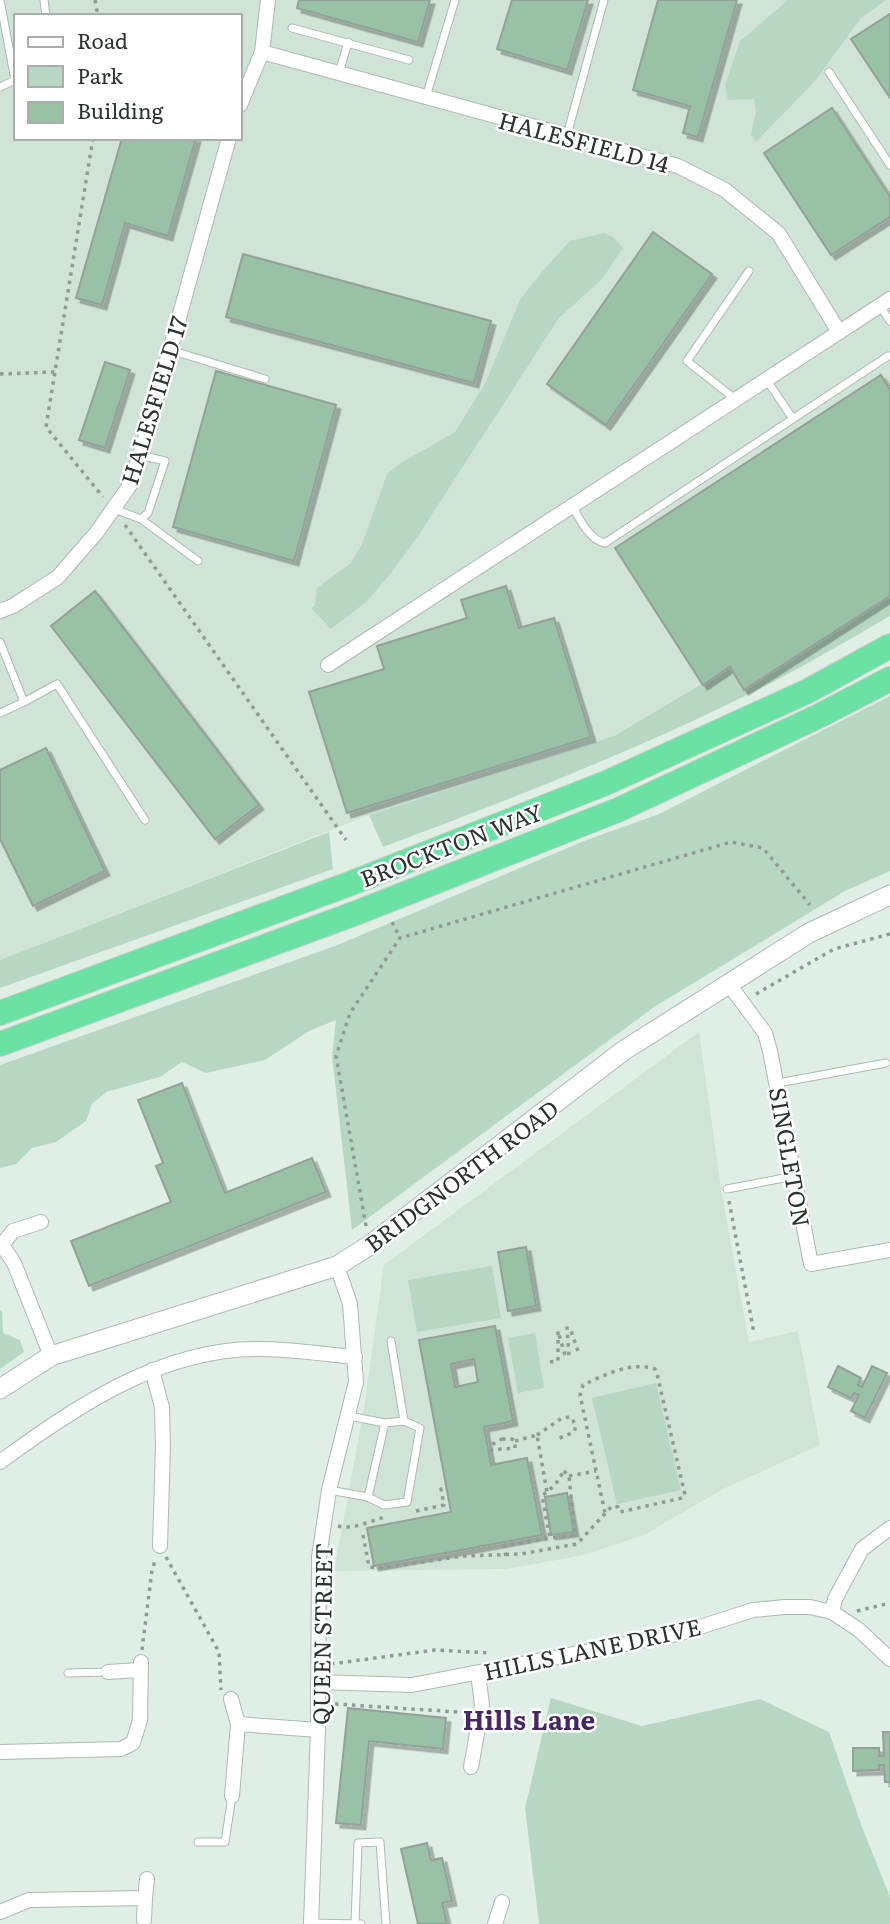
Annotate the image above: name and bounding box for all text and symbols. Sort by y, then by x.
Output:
legend [14,14,242,140]
text: Road [77,24,128,55]
text: Park [77,59,123,90]
text: Building [77,94,164,125]
street label: HALESFIELD 14 [495,102,673,180]
street label: HALESFIELD 17 [111,311,195,488]
street label: BROCKTON WAY [355,794,547,894]
street label: SINGLETON [762,1084,820,1230]
street label: BRIDGNORTH ROAD [357,1091,565,1259]
street label: QUEEN STREET [302,1543,340,1725]
street label: HILLS LANE DRIVE [480,1608,704,1688]
district label: Hills Lane [463,1699,595,1738]

